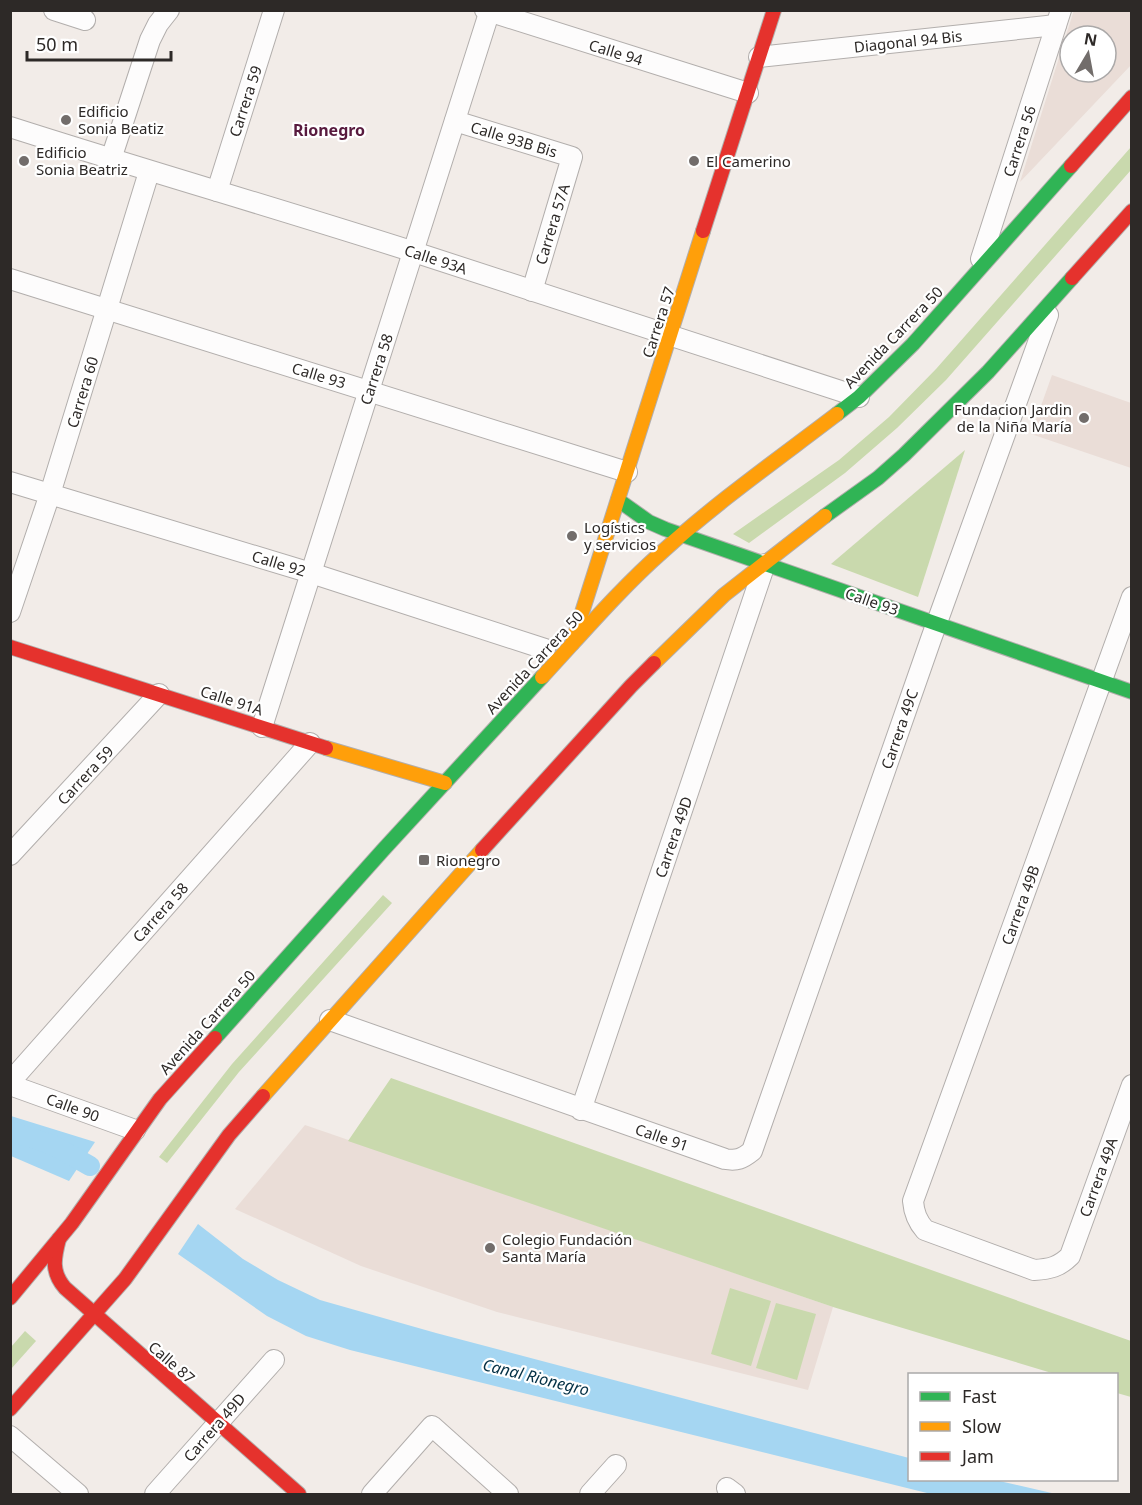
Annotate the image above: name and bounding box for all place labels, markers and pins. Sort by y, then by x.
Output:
place label: Edificio Sonia Beatiz [78,101,164,138]
marker: Edificio Sonia Beatiz [59,113,73,127]
place label: Edificio Sonia Beatriz [36,142,128,179]
place label: El Camerino [706,151,791,171]
marker: Edificio Sonia Beatriz [17,154,31,168]
marker: El Camerino [687,154,701,168]
place label: Fundacion Jardin de la Niña María [954,399,1072,436]
marker: Fundacion Jardin de la Niña María [1077,411,1091,425]
place label: Logístics y servicios [584,517,656,554]
marker: Logístics y servicios [565,529,579,543]
place label: Rionegro [436,850,500,870]
marker: Rionegro [417,853,431,867]
place label: Colegio Fundación Santa María [502,1229,632,1266]
marker: Colegio Fundación Santa María [483,1241,497,1255]

